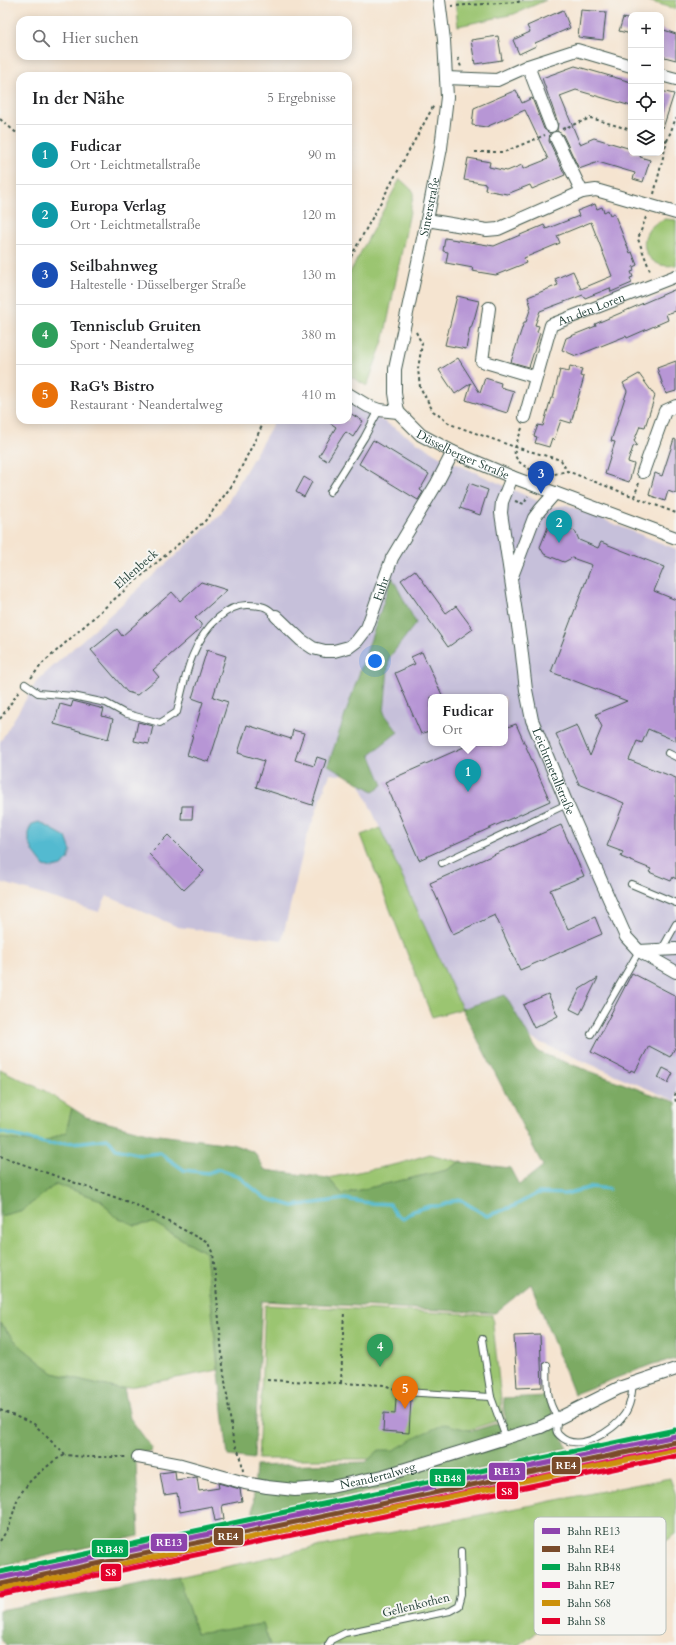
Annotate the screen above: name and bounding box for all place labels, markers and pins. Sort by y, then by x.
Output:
pin: 3 [528,461,554,494]
pin: 2 [546,510,572,543]
pin: 1 [455,759,481,792]
pin: 4 [367,1334,393,1367]
pin: 5 [392,1376,418,1409]

